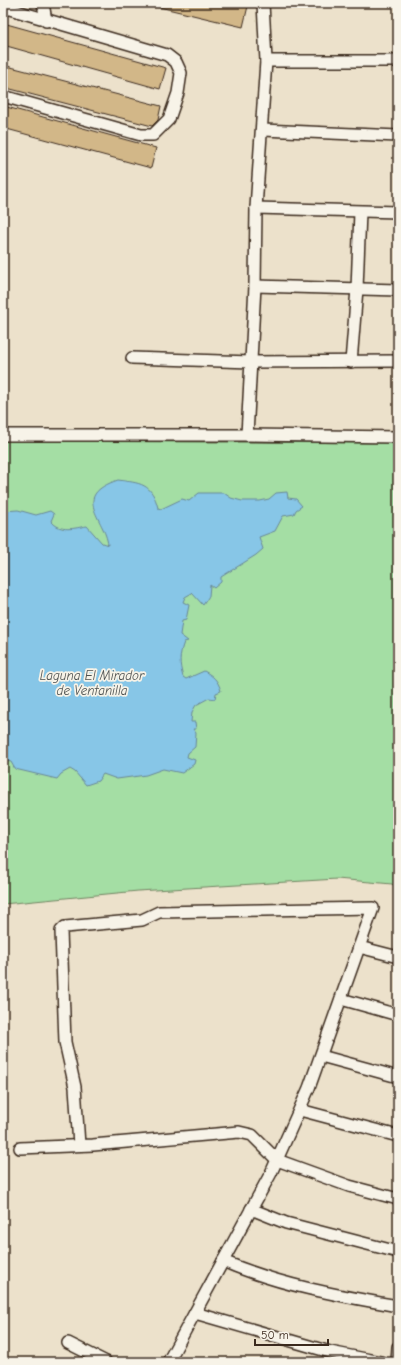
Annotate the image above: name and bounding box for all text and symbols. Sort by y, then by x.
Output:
water label: Laguna El Mirador de Ventanilla [40,668,145,698]
scale bar [255,1321,328,1347]
text: 50 m [261,1328,289,1342]

